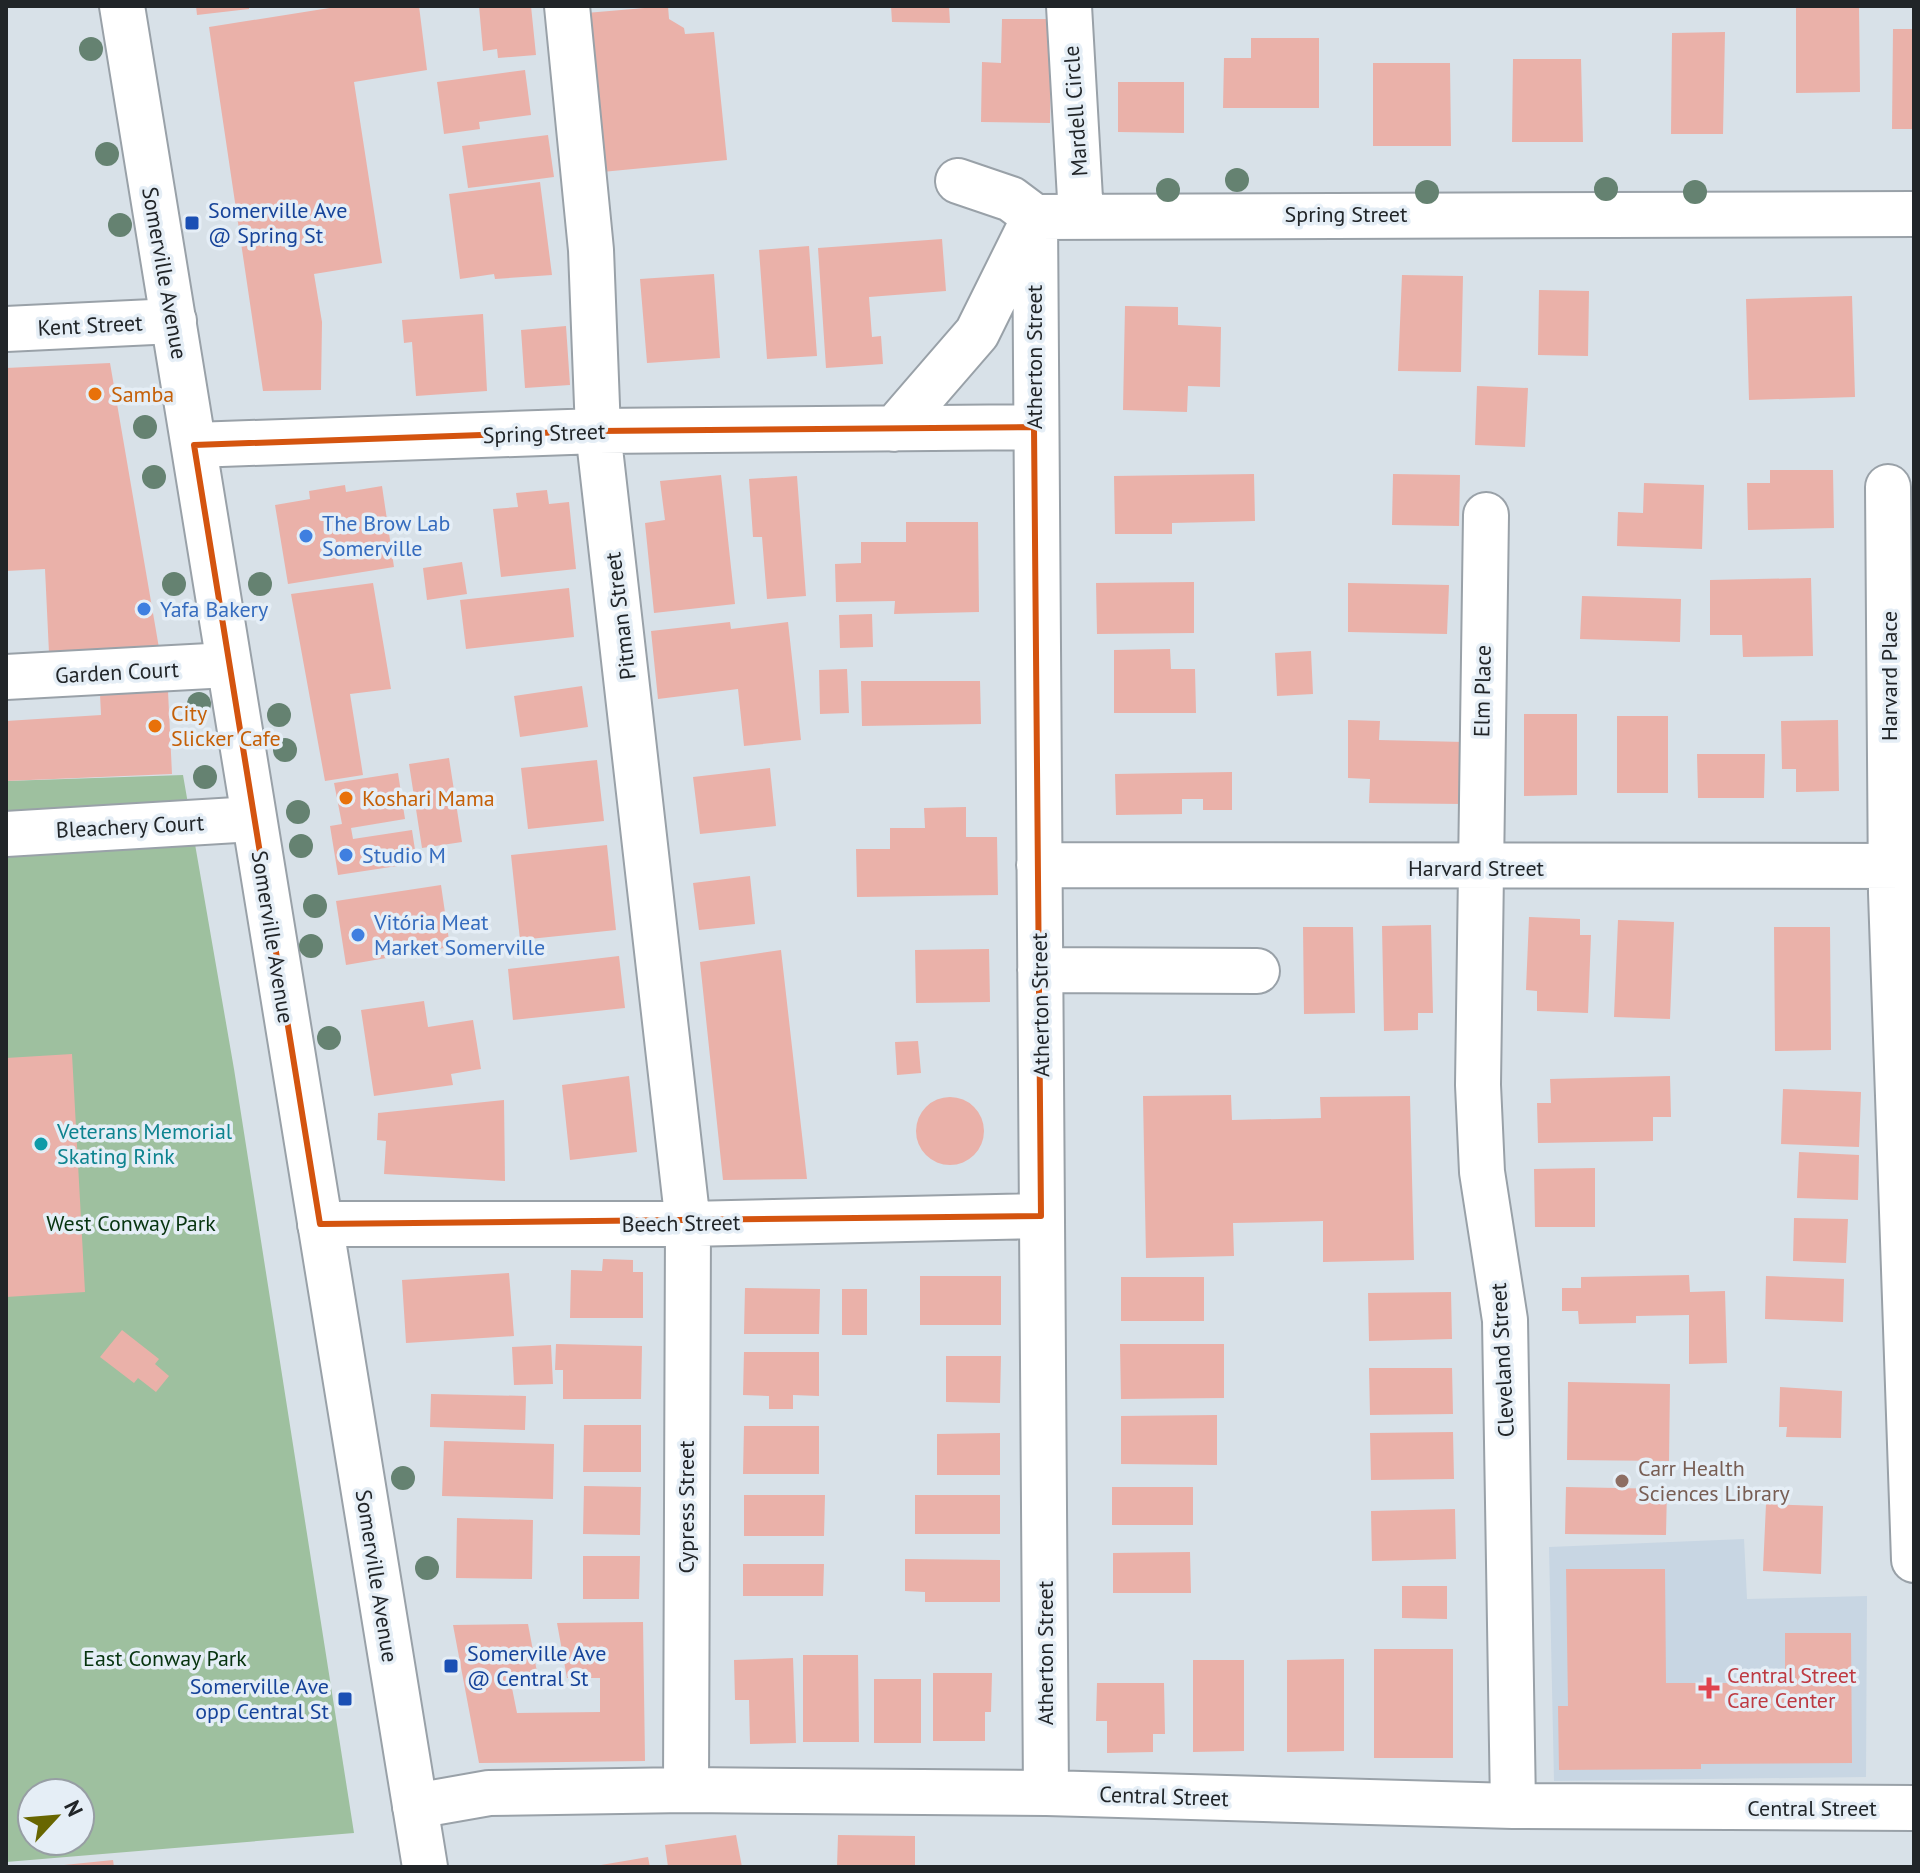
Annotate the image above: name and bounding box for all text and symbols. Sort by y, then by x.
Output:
street label: Mardell Circle [1056,45,1094,177]
street label: Somerville Avenue [136,185,194,361]
place label: Somerville Ave @ Spring St [208,196,347,249]
street label: Spring Street [1285,200,1408,228]
marker: Somerville Ave @ Spring St [183,214,201,232]
street label: Atherton Street [1020,284,1048,429]
street label: Kent Street [37,308,144,342]
place label: Samba [111,380,174,408]
marker: Samba [86,385,104,403]
street label: Spring Street [482,417,606,449]
place label: The Brow Lab Somerville [322,509,450,562]
marker: The Brow Lab Somerville [297,527,315,545]
street label: Pitman Street [598,550,642,681]
place label: Yafa Bakery [160,595,269,623]
marker: Yafa Bakery [135,600,153,618]
street label: Harvard Place [1875,611,1903,741]
street label: Elm Place [1467,645,1497,737]
street label: Garden Court [54,655,180,689]
place label: City Slicker Cafe [171,699,281,752]
marker: City Slicker Cafe [146,717,164,735]
place label: Koshari Mama [362,784,495,812]
marker: Koshari Mama [337,789,355,807]
street label: Bleachery Court [55,808,205,844]
place label: Studio M [362,841,446,869]
marker: Studio M [337,846,355,864]
street label: Somerville Avenue [246,849,300,1025]
street label: Harvard Street [1408,854,1545,882]
place label: Vitória Meat Market Somerville [373,908,545,961]
marker: Vitória Meat Market Somerville [349,926,367,944]
street label: Atherton Street [1025,932,1055,1077]
place label: Veterans Memorial Skating Rink [56,1117,233,1170]
marker: Veterans Memorial Skating Rink [32,1135,50,1153]
street label: Beech Street [621,1208,741,1238]
park label: West Conway Park [46,1209,216,1237]
street label: Cleveland Street [1484,1282,1520,1438]
street label: Cypress Street [672,1440,700,1574]
place label: Carr Health Sciences Library [1638,1454,1790,1507]
marker: Carr Health Sciences Library [1613,1472,1631,1490]
street label: Somerville Avenue [350,1488,404,1664]
street label: Atherton Street [1031,1580,1059,1725]
place label: Somerville Ave @ Central St [467,1639,606,1692]
park label: East Conway Park [83,1644,247,1672]
marker: Somerville Ave @ Central St [442,1657,460,1675]
place label: Central Street Care Center [1727,1661,1857,1714]
place label: Somerville Ave opp Central St [190,1672,330,1725]
marker: Central Street Care Center [1698,1677,1720,1699]
marker: Somerville Ave opp Central St [336,1690,354,1708]
north arrow [16,1777,96,1857]
street label: Central Street [1099,1780,1230,1812]
street label: Central Street [1747,1794,1877,1822]
text: N [58,1796,90,1821]

